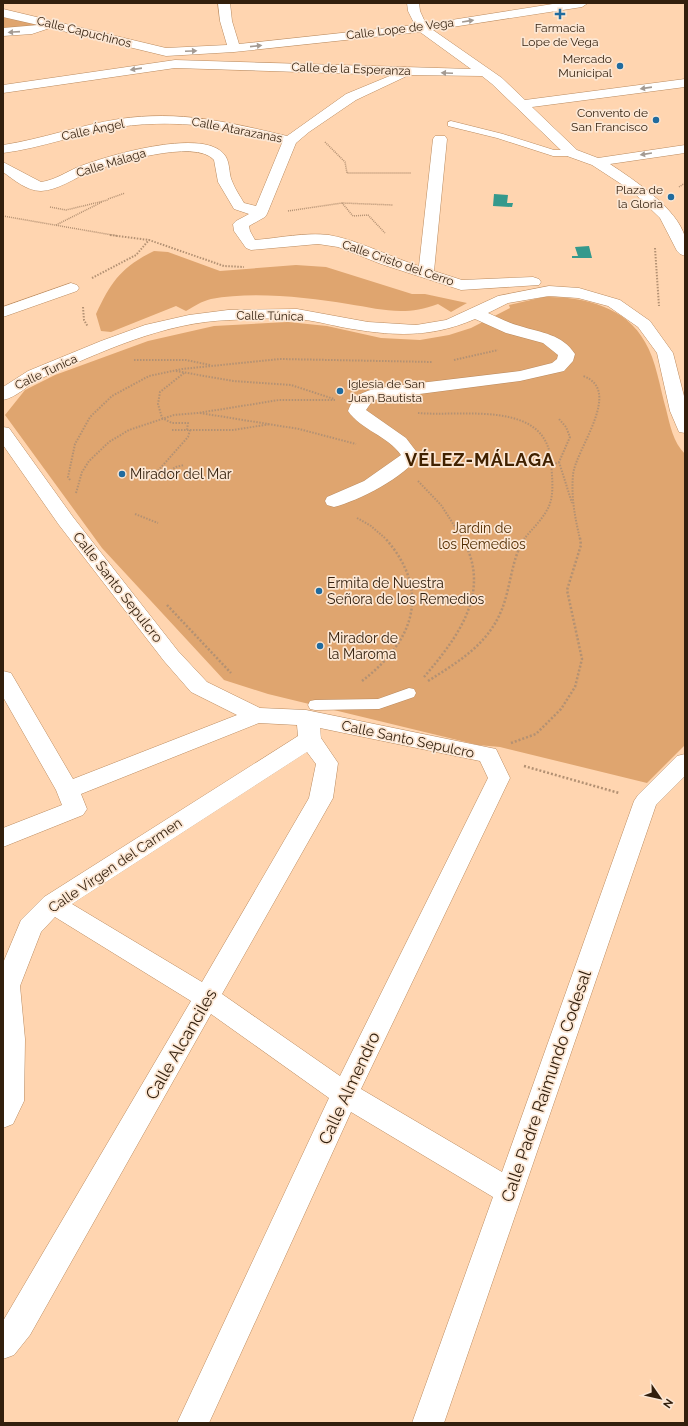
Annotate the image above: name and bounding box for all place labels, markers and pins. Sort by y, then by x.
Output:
marker: Farmacia Lope de Vega [555,9,565,19]
place label: Farmacia Lope de Vega [521,21,599,49]
place label: Mercado Municipal [558,52,613,80]
marker: Mercado Municipal [615,61,625,71]
place label: Convento de San Francisco [571,106,648,134]
marker: Convento de San Francisco [651,115,661,125]
place label: Plaza de la Gloria [616,183,663,211]
marker: Plaza de la Gloria [666,192,676,202]
place label: Iglesia de San Juan Bautista [348,377,425,405]
marker: Iglesia de San Juan Bautista [335,386,345,396]
place label: Mirador del Mar [130,466,232,482]
marker: Mirador del Mar [117,469,127,479]
place label: Ermita de Nuestra Señora de los Remedios [327,575,485,607]
marker: Ermita de Nuestra Señora de los Remedios [314,586,324,596]
place label: Mirador de la Maroma [328,630,398,662]
marker: Mirador de la Maroma [315,641,325,651]

